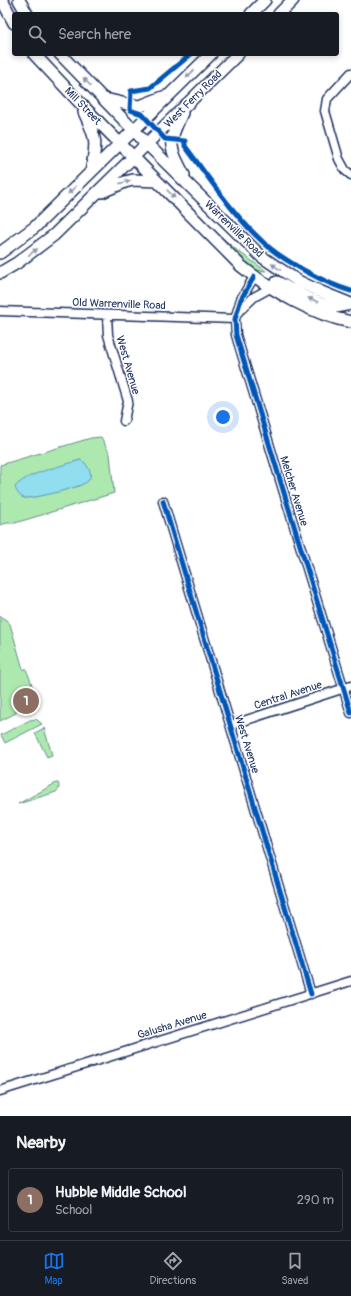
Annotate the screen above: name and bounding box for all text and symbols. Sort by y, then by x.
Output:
search box [12,12,339,56]
icon: search [26,23,48,45]
text: Search here [58,25,131,44]
street label: West Ferry Road [162,68,224,130]
one-way arrow [185,69,195,79]
one-way arrow [82,77,92,87]
street label: Mill Street [62,84,105,128]
one-way arrow [120,179,132,185]
one-way arrow [67,185,77,195]
one-way arrow [166,189,176,199]
street label: Warrenville Road [202,198,266,260]
one-way arrow [27,248,38,256]
one-way arrow [270,263,281,271]
street label: Old Warrenville Road [72,296,166,312]
one-way arrow [308,297,319,303]
street label: West Avenue [113,334,143,396]
your location [213,407,233,427]
street label: Melcher Avenue [277,455,311,528]
street label: Central Avenue [253,678,324,712]
pin: 1 [13,686,39,716]
street label: West Avenue [232,713,262,775]
street label: Galusha Avenue [136,1008,209,1042]
text: Nearby [16,1132,65,1153]
text: Hubble Middle School [55,1183,186,1202]
text: 1 [27,1192,33,1208]
text: 290 m [297,1192,334,1208]
text: School [55,1202,92,1218]
tab: Map [43,1250,65,1287]
tab: Directions [150,1250,196,1287]
tab: Saved [281,1250,308,1287]

